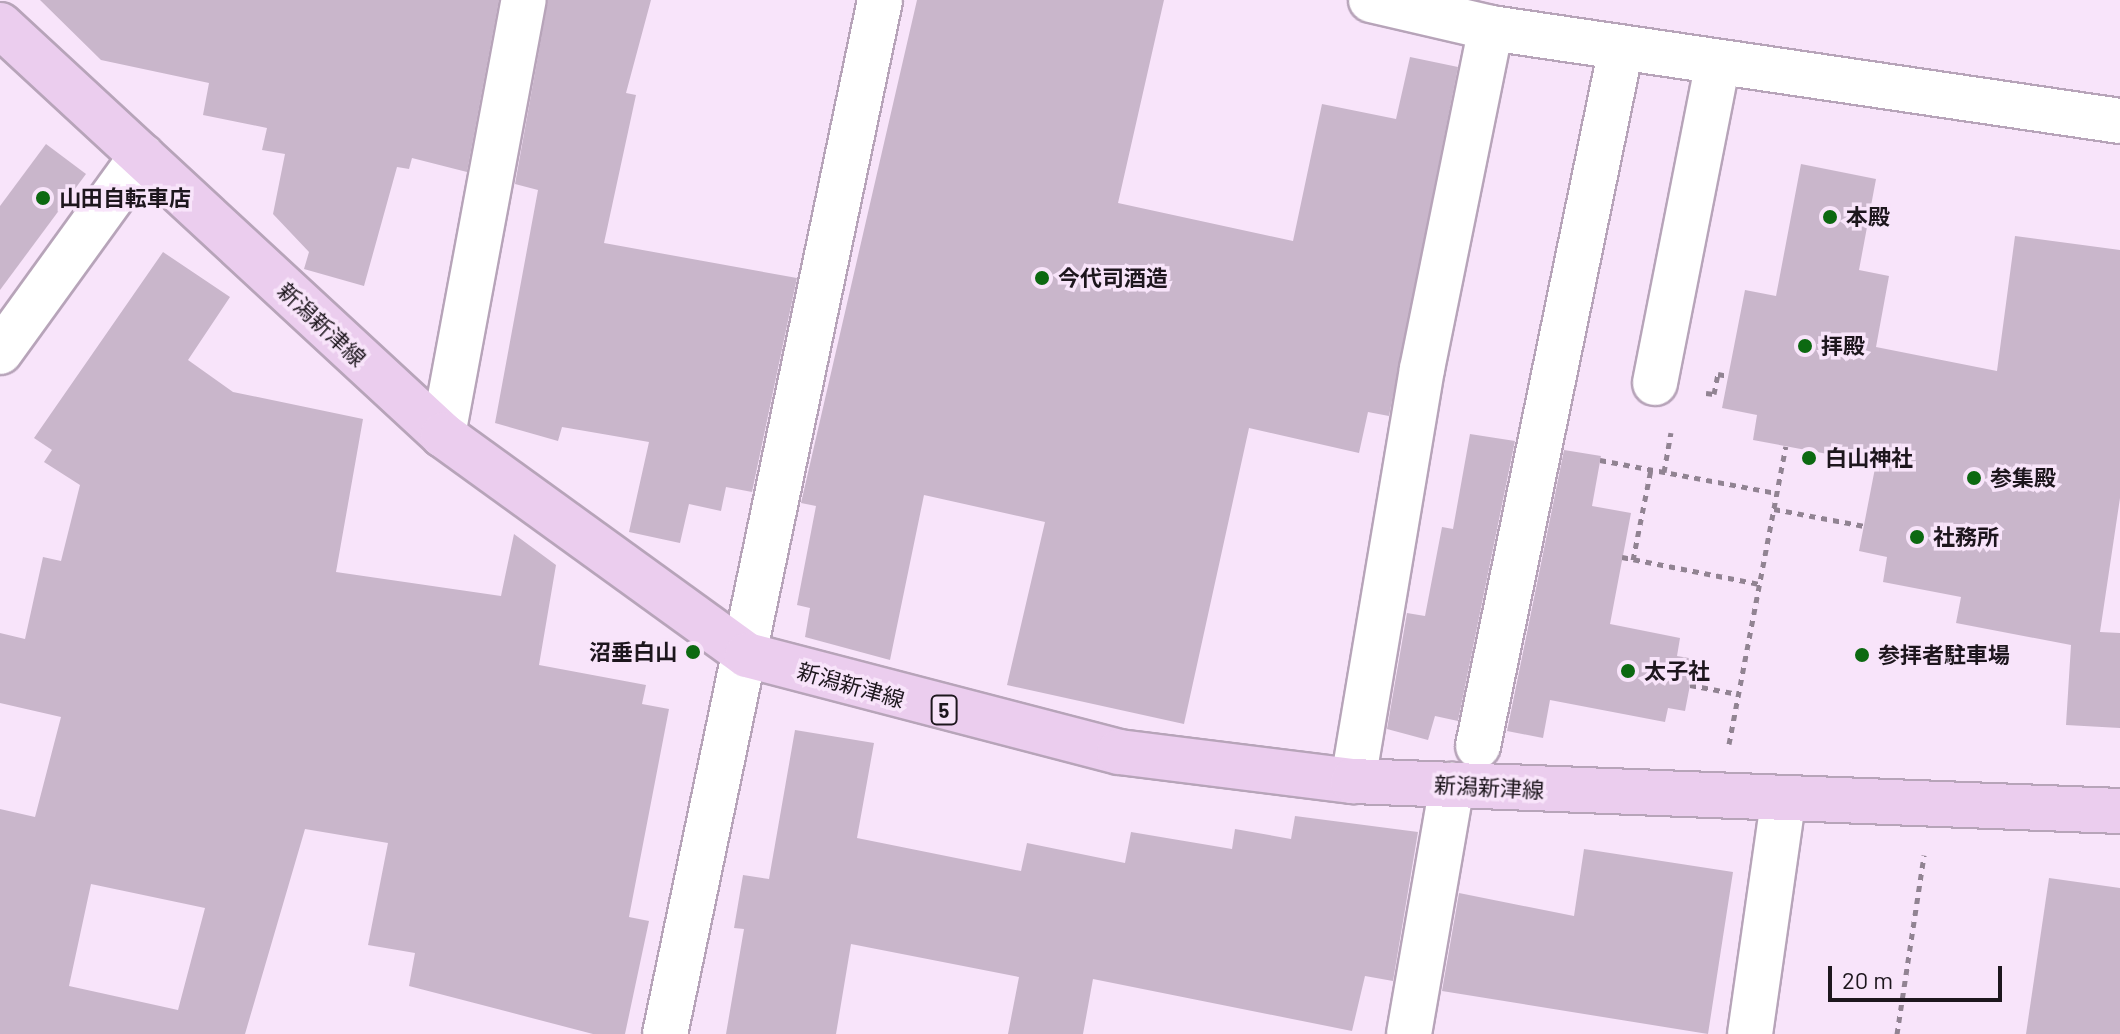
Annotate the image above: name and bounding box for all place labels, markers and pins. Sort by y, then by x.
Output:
place label: 山田自転車店 [59,185,191,211]
marker: 山田自転車店 [34,189,52,207]
place label: 本殿 [1846,204,1890,230]
marker: 本殿 [1821,208,1839,226]
place label: 今代司酒造 [1058,265,1168,291]
marker: 今代司酒造 [1033,269,1051,287]
place label: 拝殿 [1821,333,1865,359]
marker: 拝殿 [1796,337,1814,355]
place label: 白山神社 [1825,445,1913,471]
marker: 白山神社 [1800,449,1818,467]
place label: 参集殿 [1990,465,2056,491]
marker: 参集殿 [1965,469,1983,487]
place label: 社務所 [1933,524,1999,550]
marker: 社務所 [1908,528,1926,546]
place label: 沼垂白山 [589,639,677,665]
place label: 参拝者駐車場 [1878,642,2010,668]
marker: 沼垂白山 [684,643,702,661]
marker: 参拝者駐車場 [1853,646,1871,664]
place label: 太子社 [1644,658,1710,684]
marker: 太子社 [1619,662,1637,680]

